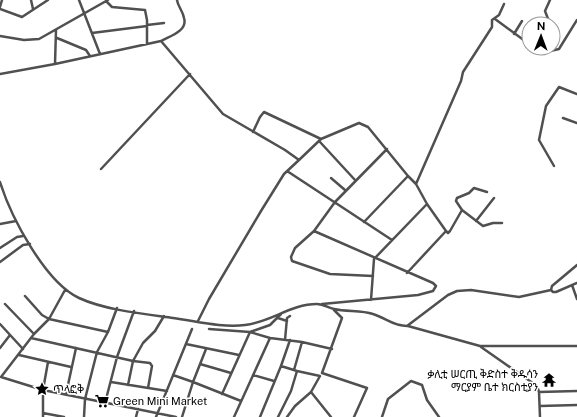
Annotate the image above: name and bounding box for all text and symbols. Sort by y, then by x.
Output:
north arrow [521,16,561,56]
text: N [537,20,546,32]
place label: ቃሊቲ ሠርጢ ቅድስተ ቅዱሳን ማርያም ቤተ ክርስቲያን [427,368,539,393]
temple icon: ቃሊቲ ሠርጢ ቅድስተ ቅዱሳን ማርያም ቤተ ክርስቲያን [541,372,557,388]
place icon: ጥላፎቅ [34,381,50,397]
place label: ጥላፎቅ [53,383,84,395]
supermarket icon: Green Mini Market [94,393,110,409]
place label: Green Mini Market [113,395,207,407]

